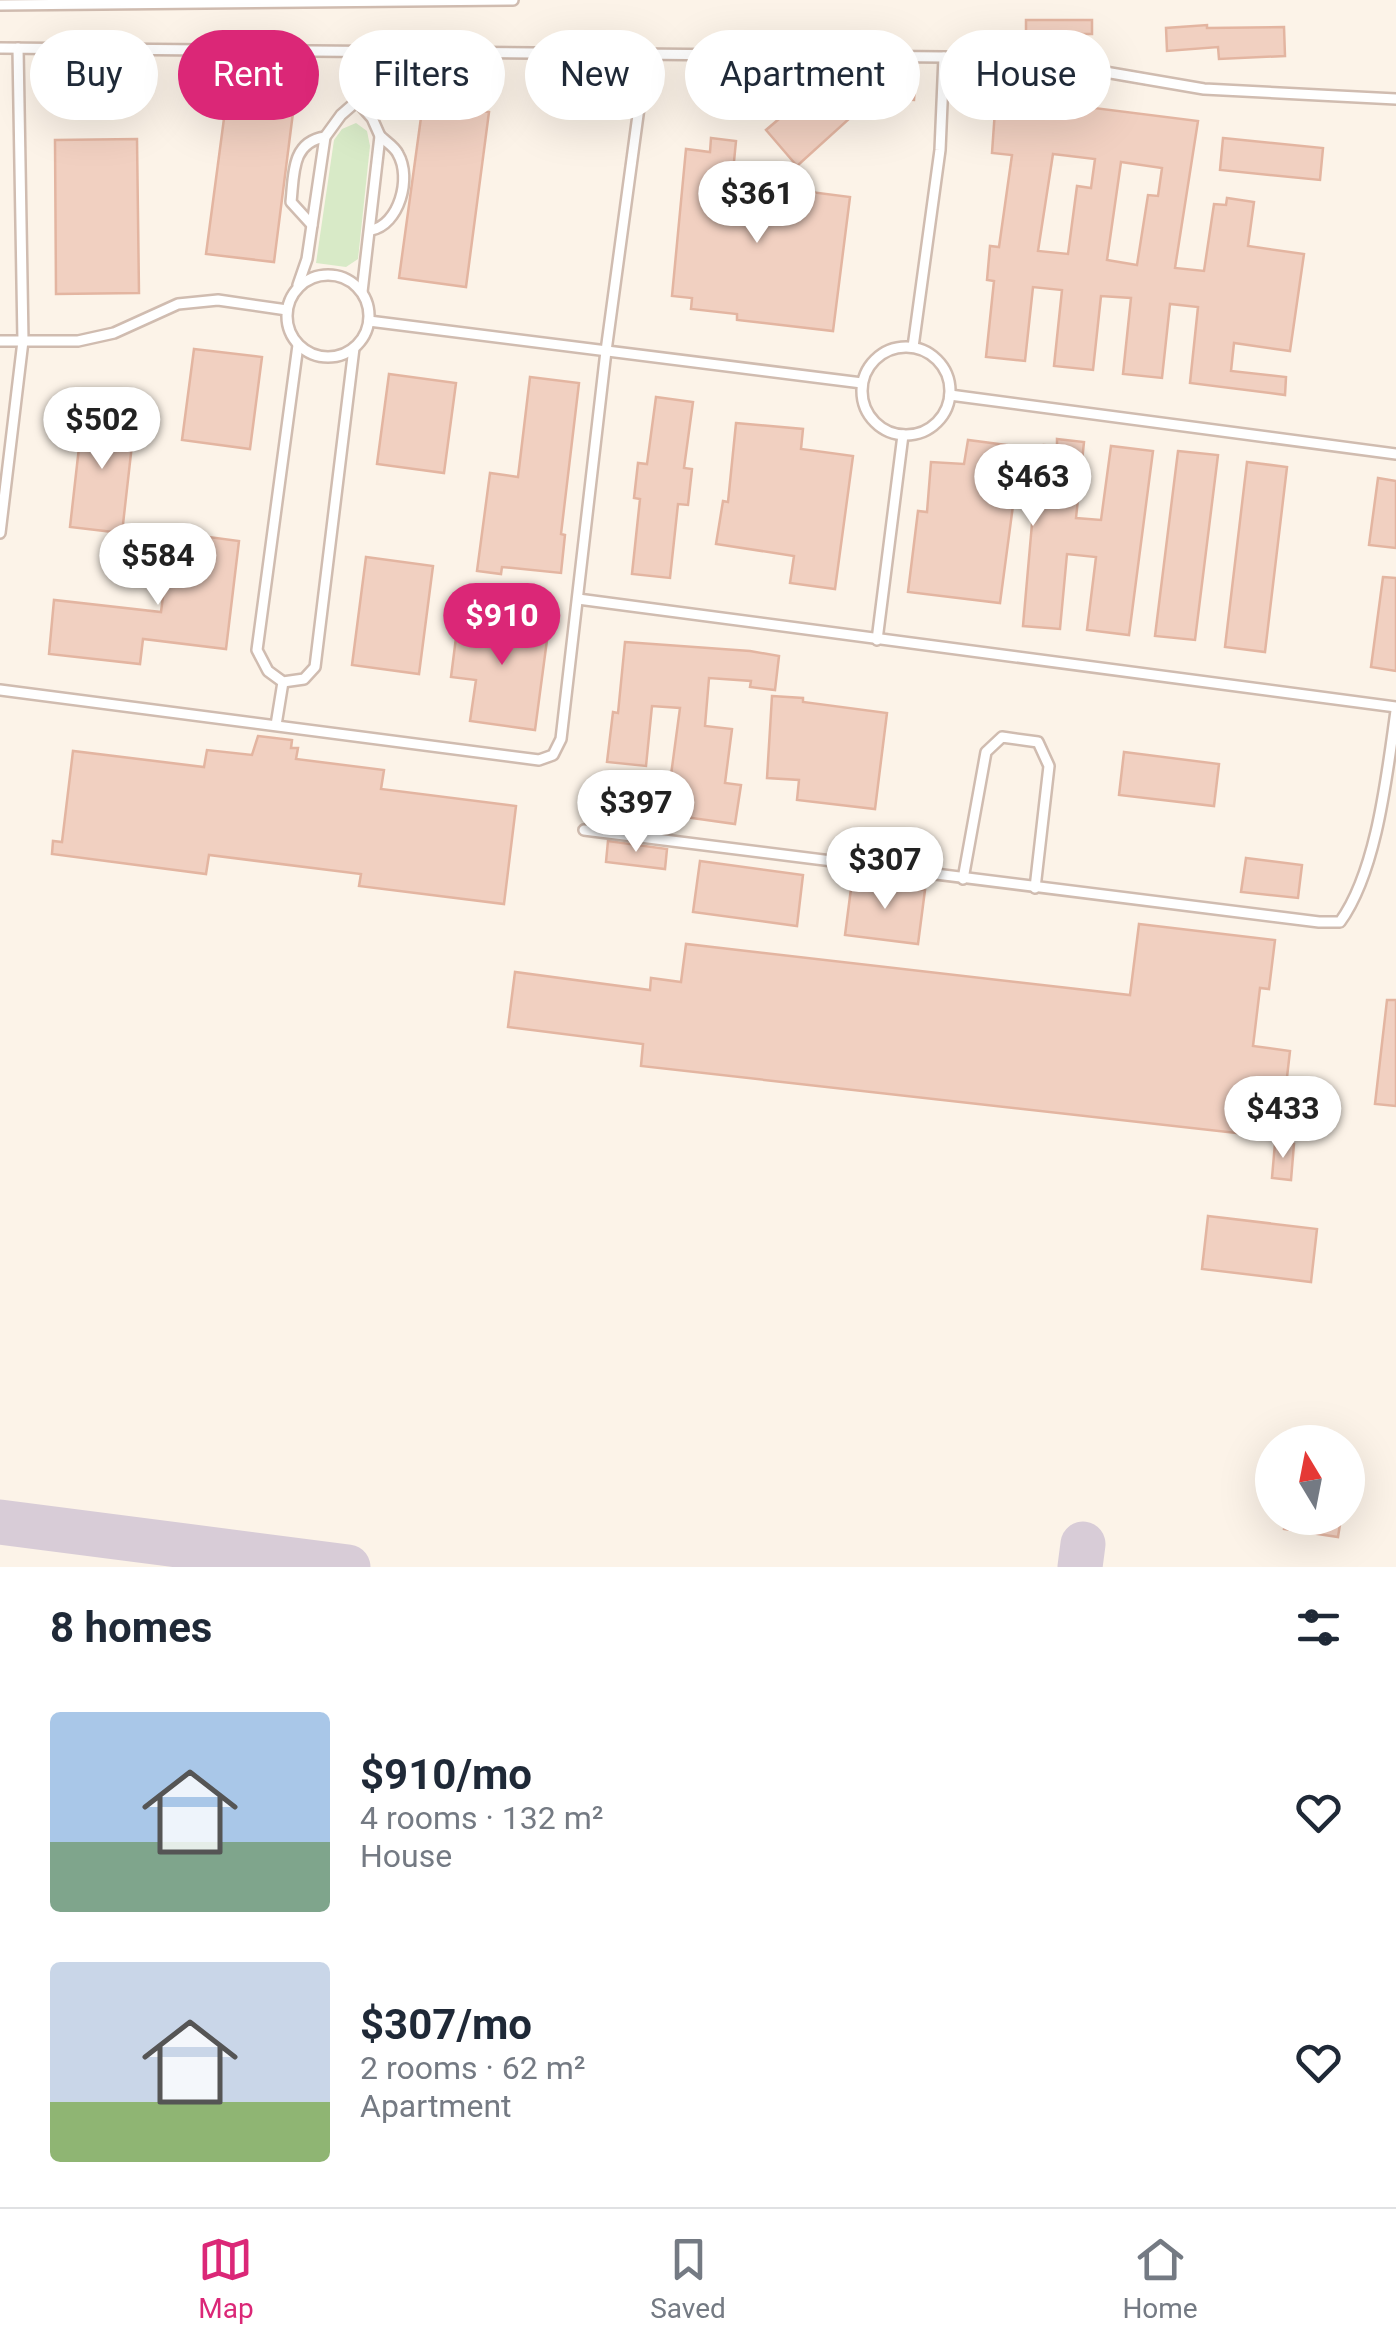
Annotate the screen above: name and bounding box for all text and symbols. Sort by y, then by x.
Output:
chip: Buy [30,30,158,120]
chip: Rent [178,30,319,120]
chip: Filters [339,30,505,120]
chip: New [525,30,665,120]
chip: Apartment [685,30,920,120]
chip: House [940,30,1111,120]
pin: $361 [698,161,816,246]
text: $361 [720,174,794,212]
pin: $502 [43,387,161,472]
text: $502 [65,400,139,438]
pin: $463 [974,444,1092,529]
text: $463 [996,457,1070,495]
pin: $584 [99,523,217,608]
text: $584 [121,536,195,574]
pin: $910 [443,583,561,668]
text: $910 [465,596,539,634]
pin: $397 [577,770,695,855]
text: $397 [599,783,673,821]
pin: $307 [826,827,944,912]
text: $307 [848,840,922,878]
pin: $433 [1224,1076,1342,1161]
text: $433 [1246,1089,1320,1127]
north arrow [1255,1425,1365,1535]
map controls [1255,1425,1365,1535]
icon: filters [1291,1600,1346,1655]
text: 8 homes [50,1603,212,1652]
text: $910/mo [360,1750,532,1799]
icon: home [130,1752,250,1872]
icon: heart [1291,1785,1346,1840]
text: 4 rooms · 132 m² [360,1799,603,1837]
text: House [360,1837,452,1875]
text: $307/mo [360,2000,532,2049]
icon: home [130,2002,250,2122]
icon: heart [1291,2035,1346,2090]
text: 2 rooms · 62 m² [360,2049,585,2087]
text: Apartment [360,2087,512,2125]
tab: Map [198,2232,254,2325]
tab: Saved [650,2232,726,2325]
tab: Home [1122,2232,1198,2325]

